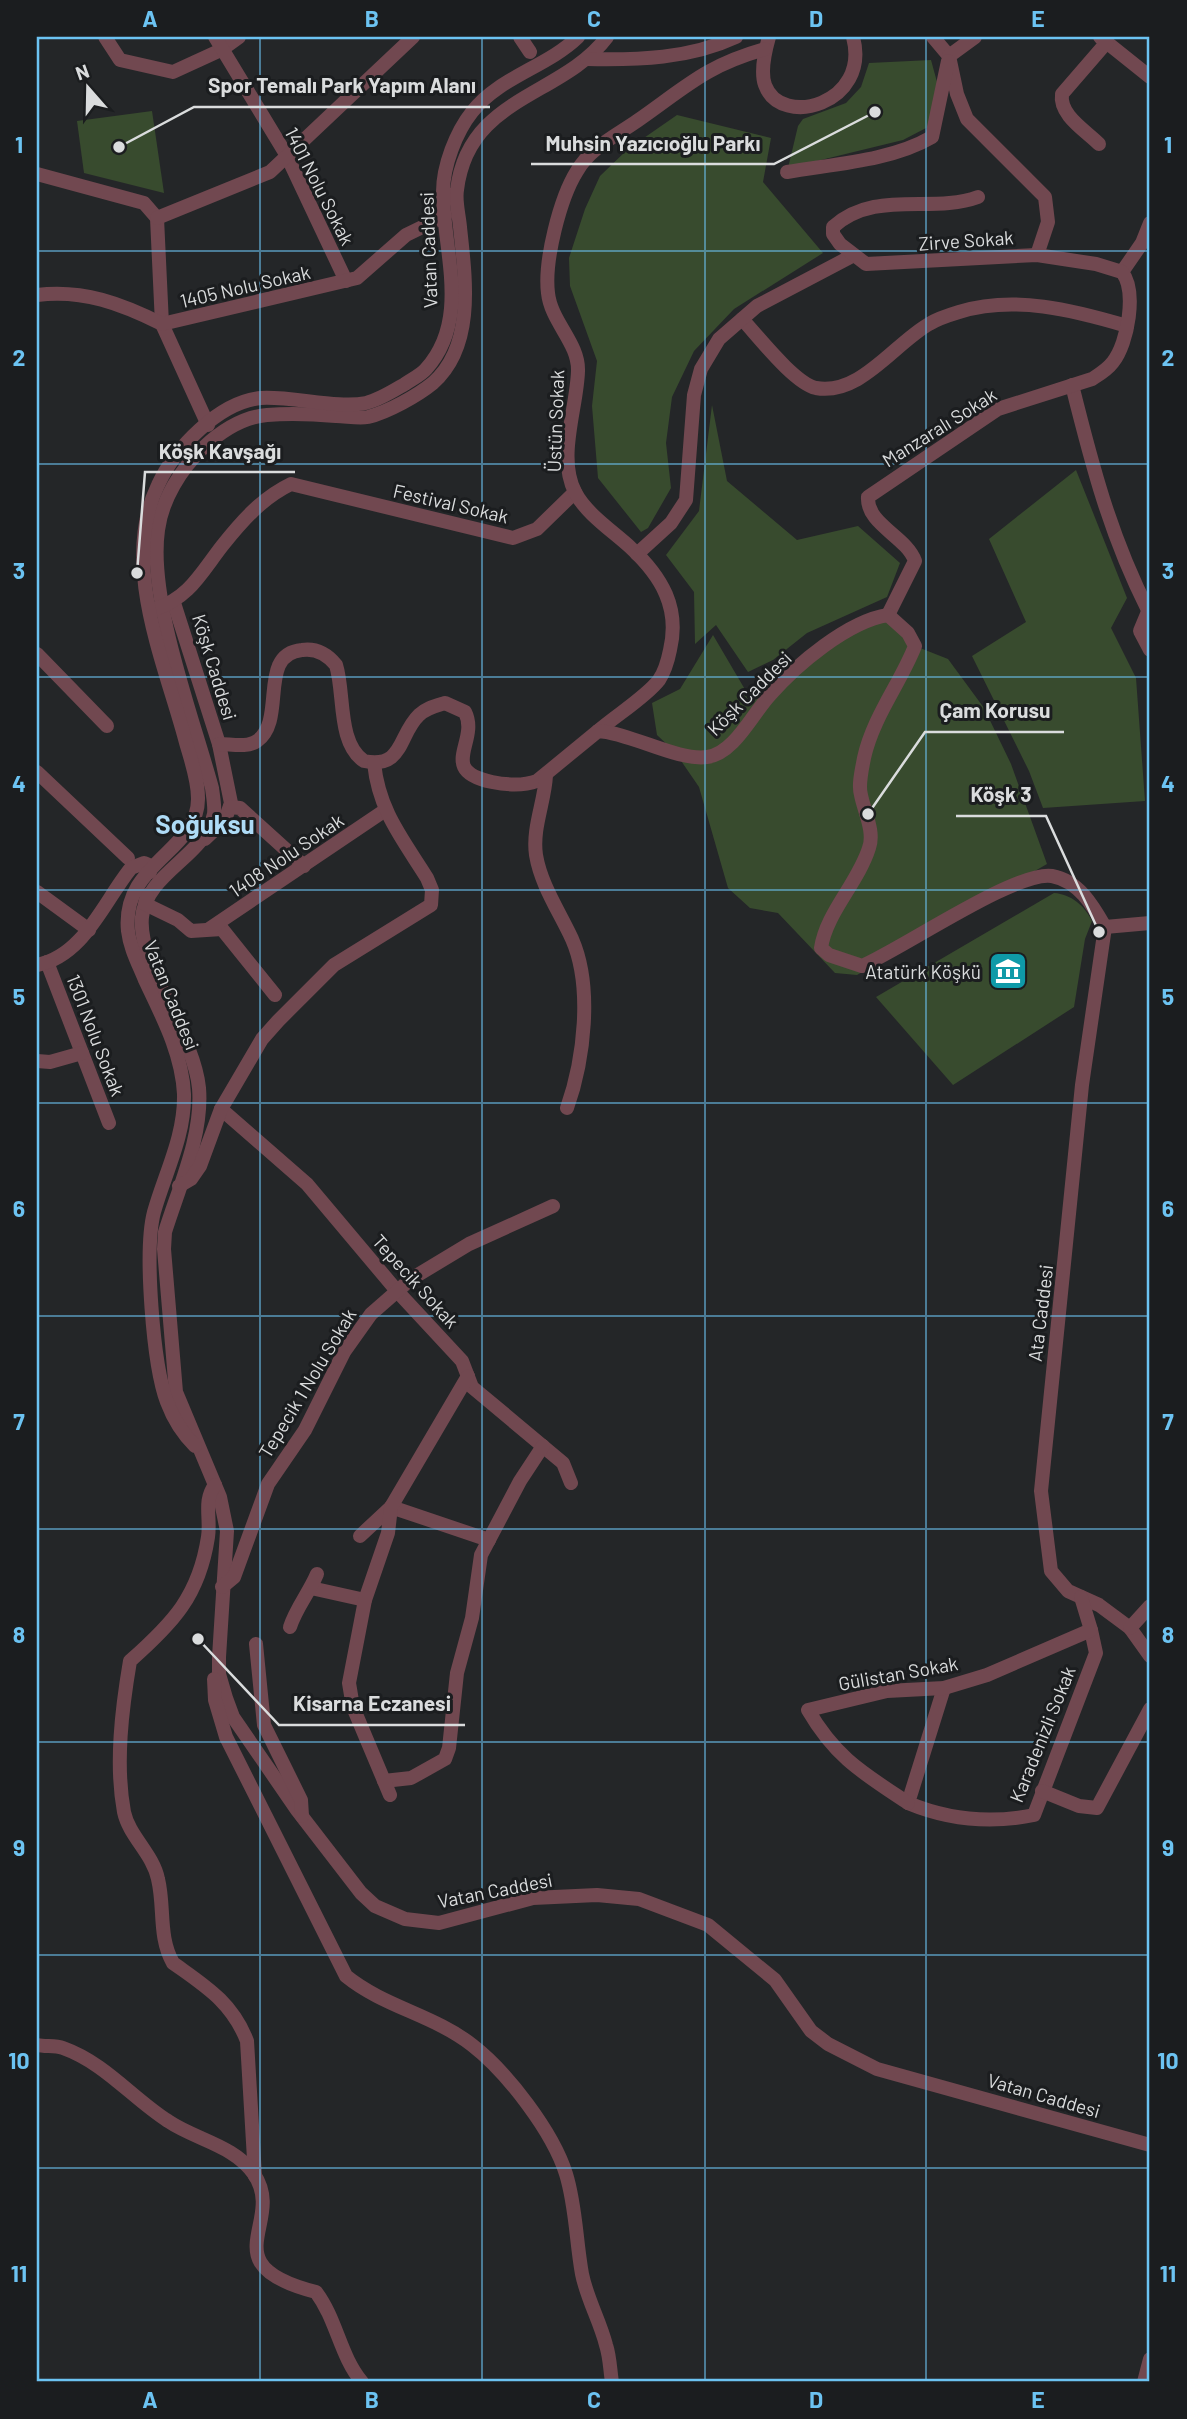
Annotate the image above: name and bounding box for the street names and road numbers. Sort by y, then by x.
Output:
street label: 1401 Nolu Sokak [280,123,360,249]
street label: Vatan Caddesi [414,191,442,309]
street label: Zirve Sokak [918,225,1014,255]
street label: 1405 Nolu Sokak [178,260,312,312]
street label: Üstün Sokak [542,369,568,473]
street label: Manzaralı Sokak [878,383,1000,471]
street label: Festival Sokak [391,479,511,527]
street label: Köşk Caddesi [188,611,242,723]
street label: Köşk Caddesi [702,646,796,740]
street label: 1408 Nolu Sokak [224,808,348,902]
street label: Vatan Caddesi [140,937,204,1053]
street label: 1301 Nolu Sokak [62,971,130,1099]
street label: Tepecik Sokak [368,1229,464,1333]
street label: Ata Caddesi [1023,1263,1057,1363]
street label: Tepecik 1 Nolu Sokak [253,1304,361,1462]
street label: Gülistan Sokak [836,1651,960,1695]
street label: Karadenizli Sokak [1004,1662,1080,1806]
street label: Vatan Caddesi [436,1868,554,1912]
street label: Vatan Caddesi [985,2068,1103,2122]

